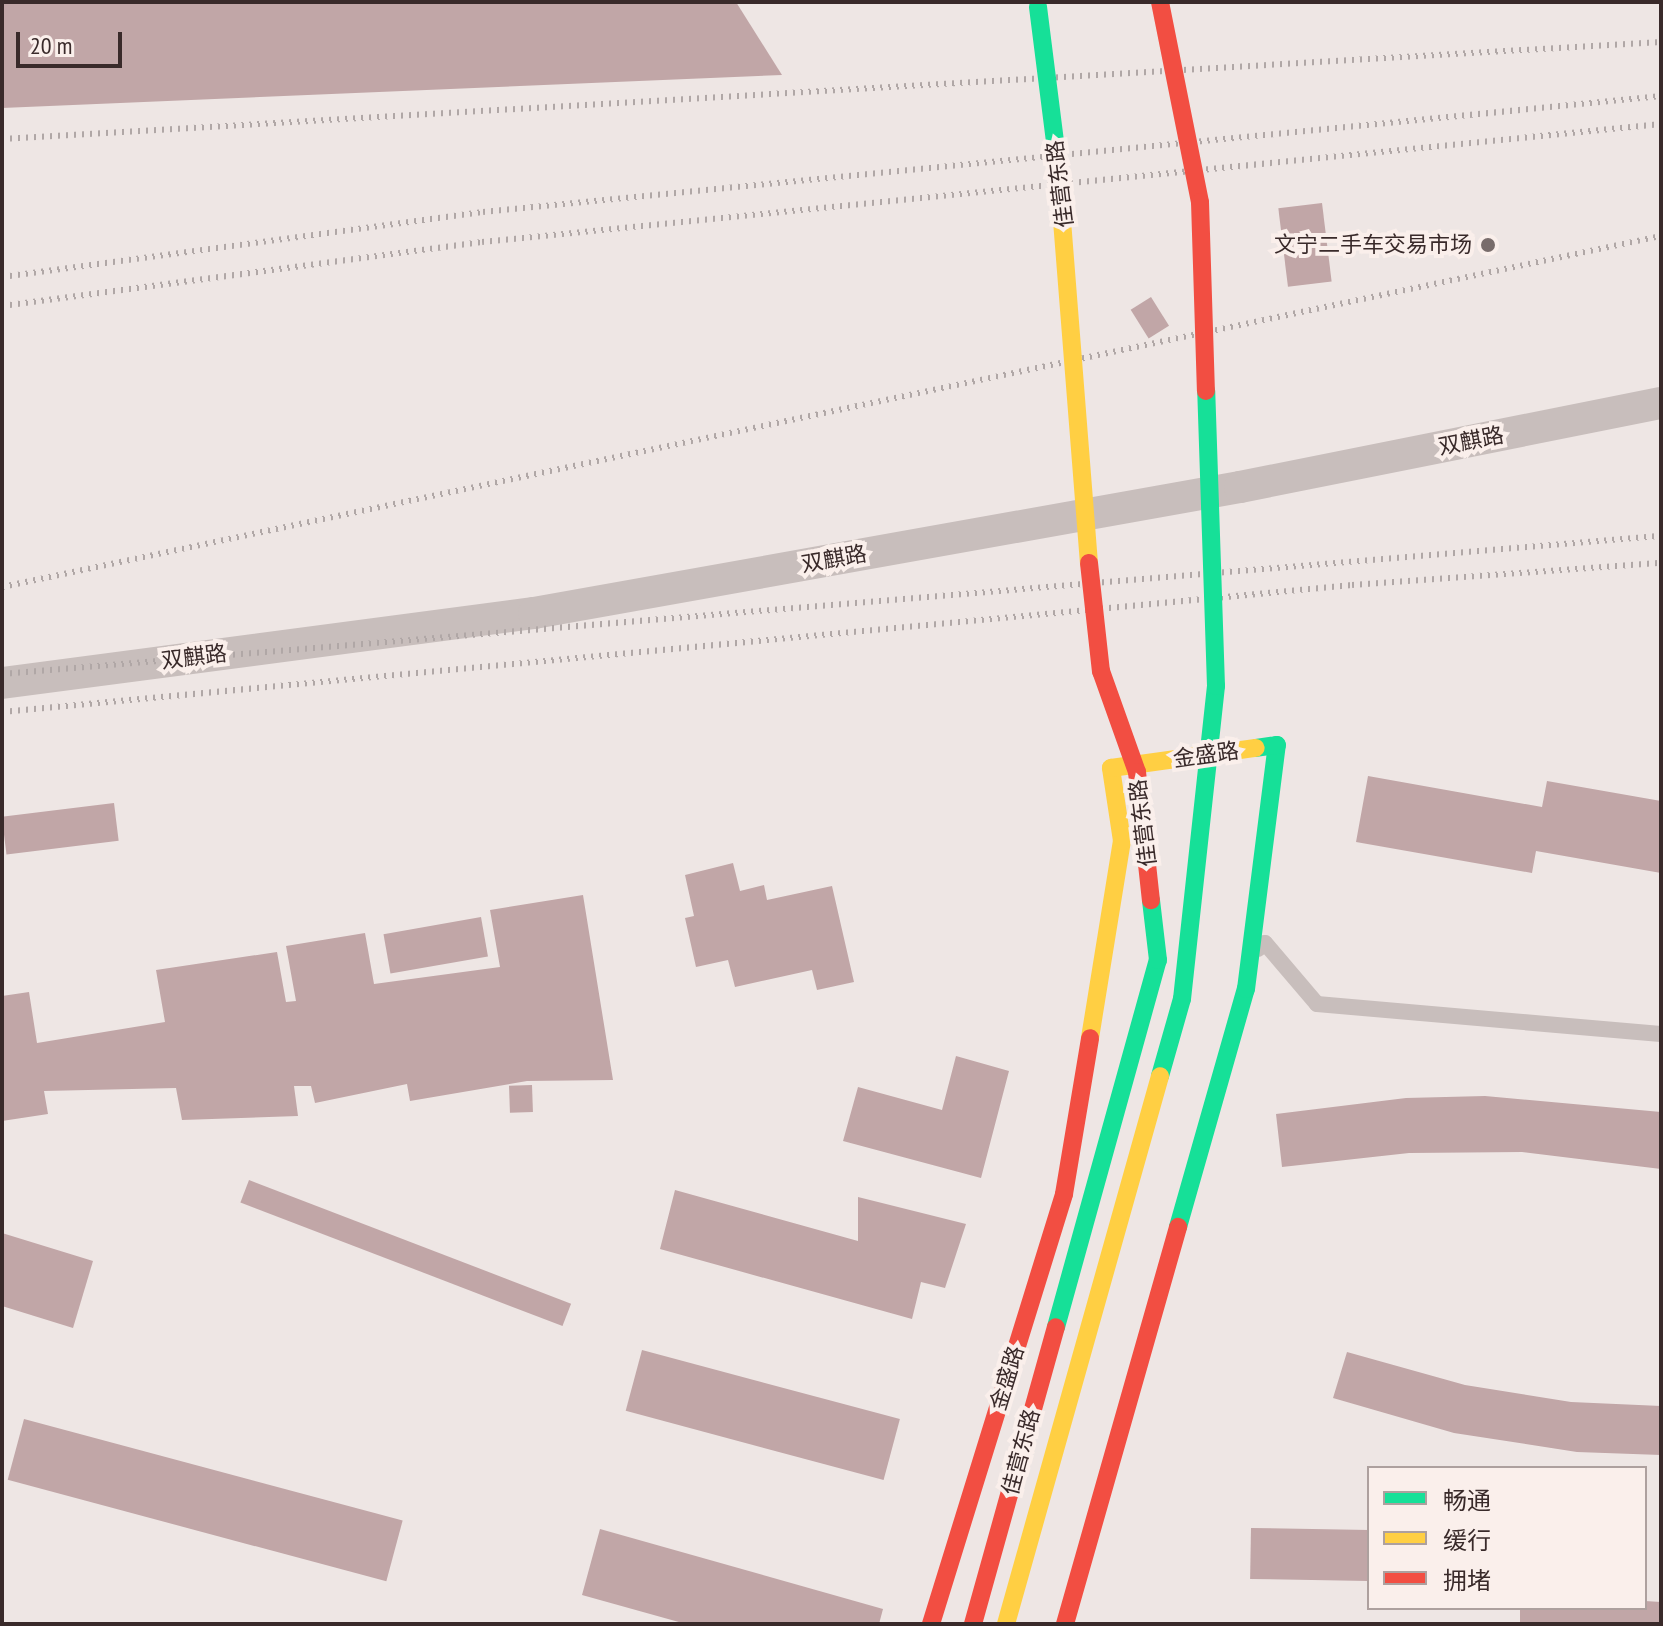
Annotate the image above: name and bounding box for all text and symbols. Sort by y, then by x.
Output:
scale bar [20,16,126,66]
text: 20 m [30,30,72,61]
street label: 佳营东路 [1042,139,1078,229]
place label: 文宁二手车交易市场 [1274,232,1472,258]
marker: 文宁二手车交易市场 [1479,236,1497,254]
street label: 双麒路 [1436,422,1506,460]
street label: 双麒路 [799,540,869,578]
street label: 双麒路 [160,640,228,674]
street label: 金盛路 [1171,737,1241,773]
street label: 佳营东路 [1125,778,1161,868]
street label: 金盛路 [985,1343,1029,1413]
street label: 佳营东路 [997,1406,1045,1498]
legend [1367,1466,1647,1610]
text: 畅通 [1443,1485,1491,1516]
text: 缓行 [1443,1525,1491,1556]
text: 拥堵 [1443,1565,1491,1596]

